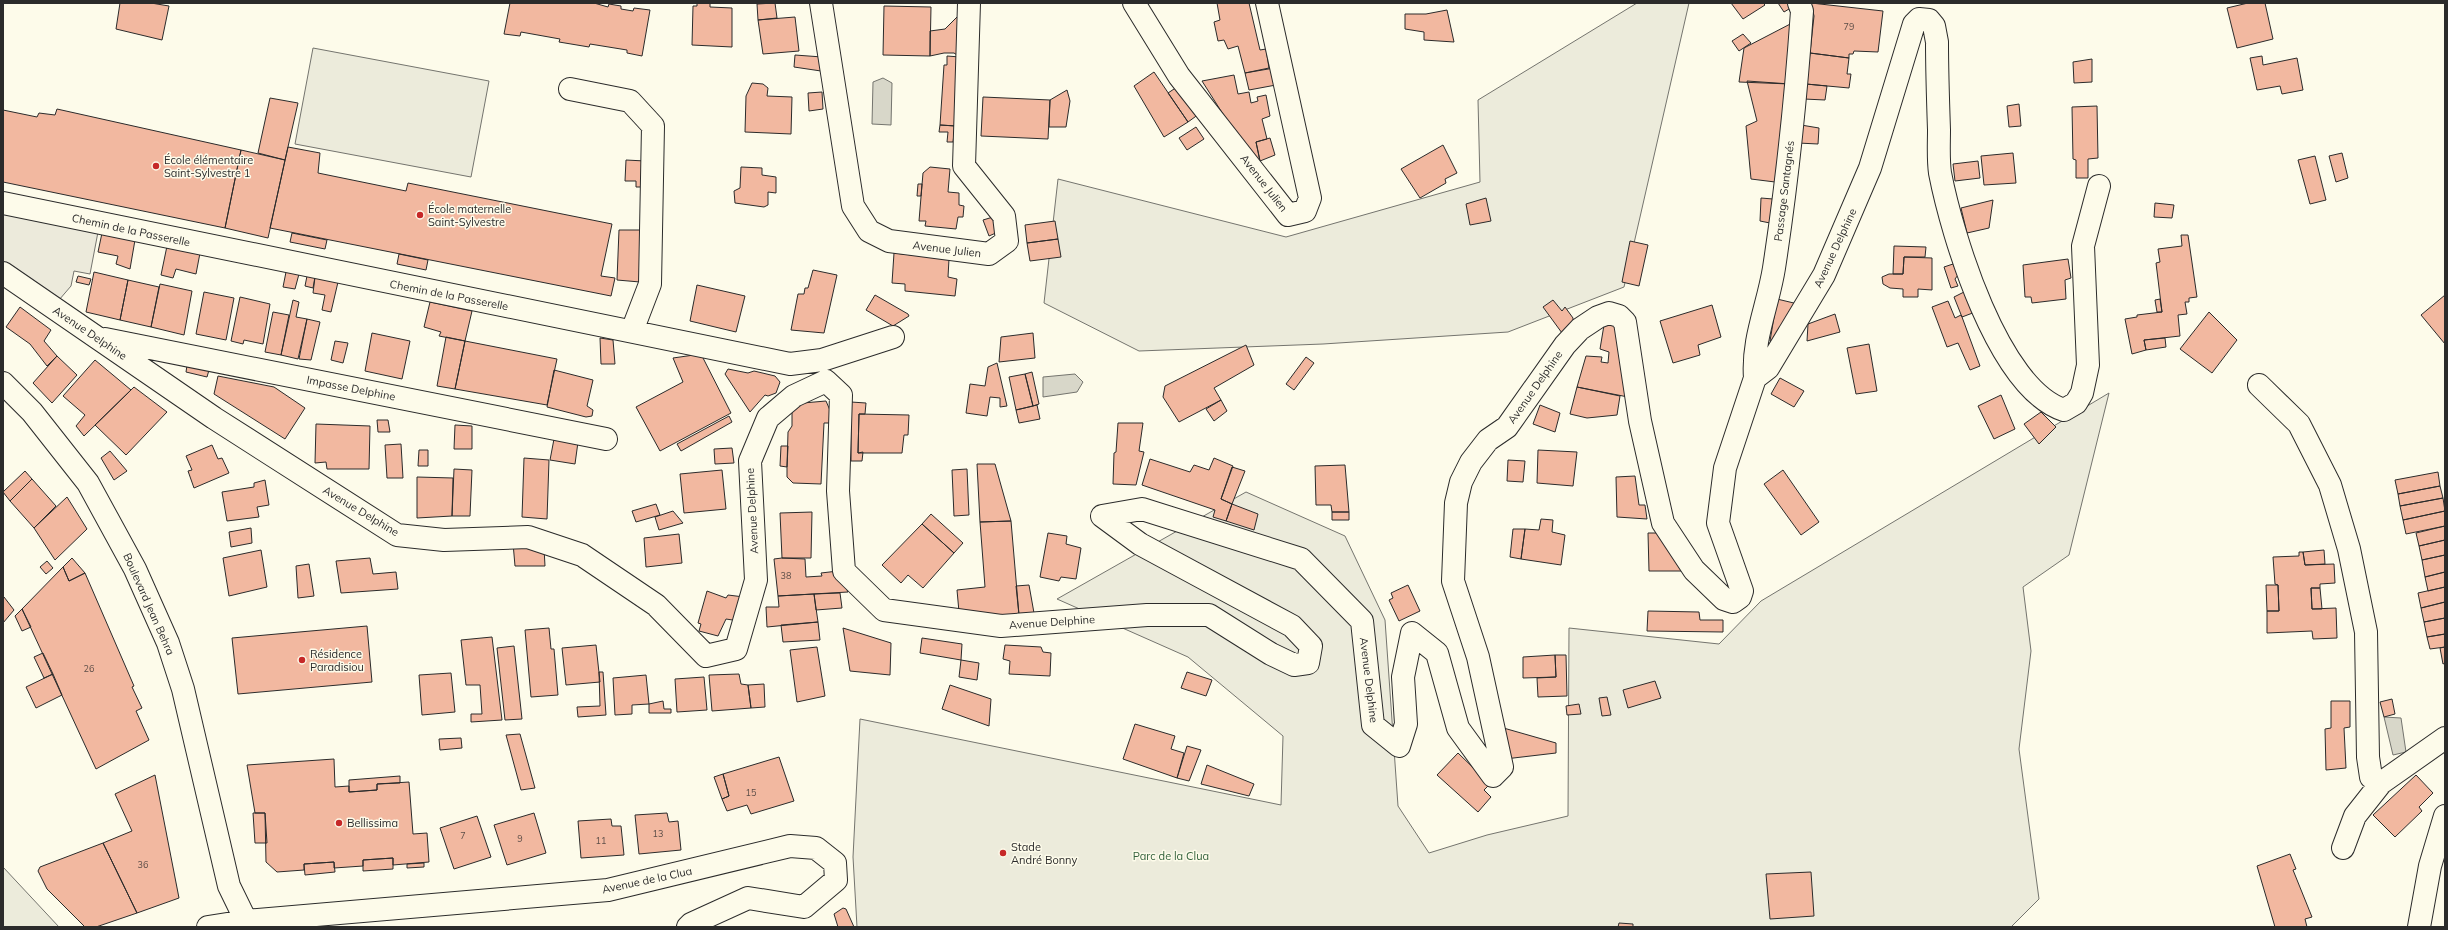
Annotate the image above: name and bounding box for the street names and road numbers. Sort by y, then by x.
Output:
street label: Passage Santagnés [1771,140,1797,242]
street label: Avenue Julien [1237,152,1291,214]
street label: Avenue Delphine [1810,206,1860,290]
street label: Chemin de la Passerelle [71,211,191,249]
street label: Avenue Julien [912,238,982,260]
street label: Chemin de la Passerelle [388,277,510,313]
street label: Avenue Delphine [50,303,130,363]
street label: Avenue Delphine [1505,348,1565,426]
street label: Impasse Delphine [305,373,397,403]
street label: Avenue Delphine [743,468,761,554]
street label: Avenue Delphine [320,483,402,539]
street label: Boulevard Jean Behra [120,551,178,657]
street label: Avenue Delphine [1009,612,1095,632]
street label: Avenue Delphine [1357,636,1381,724]
street label: Avenue de la Clua [601,864,693,896]

